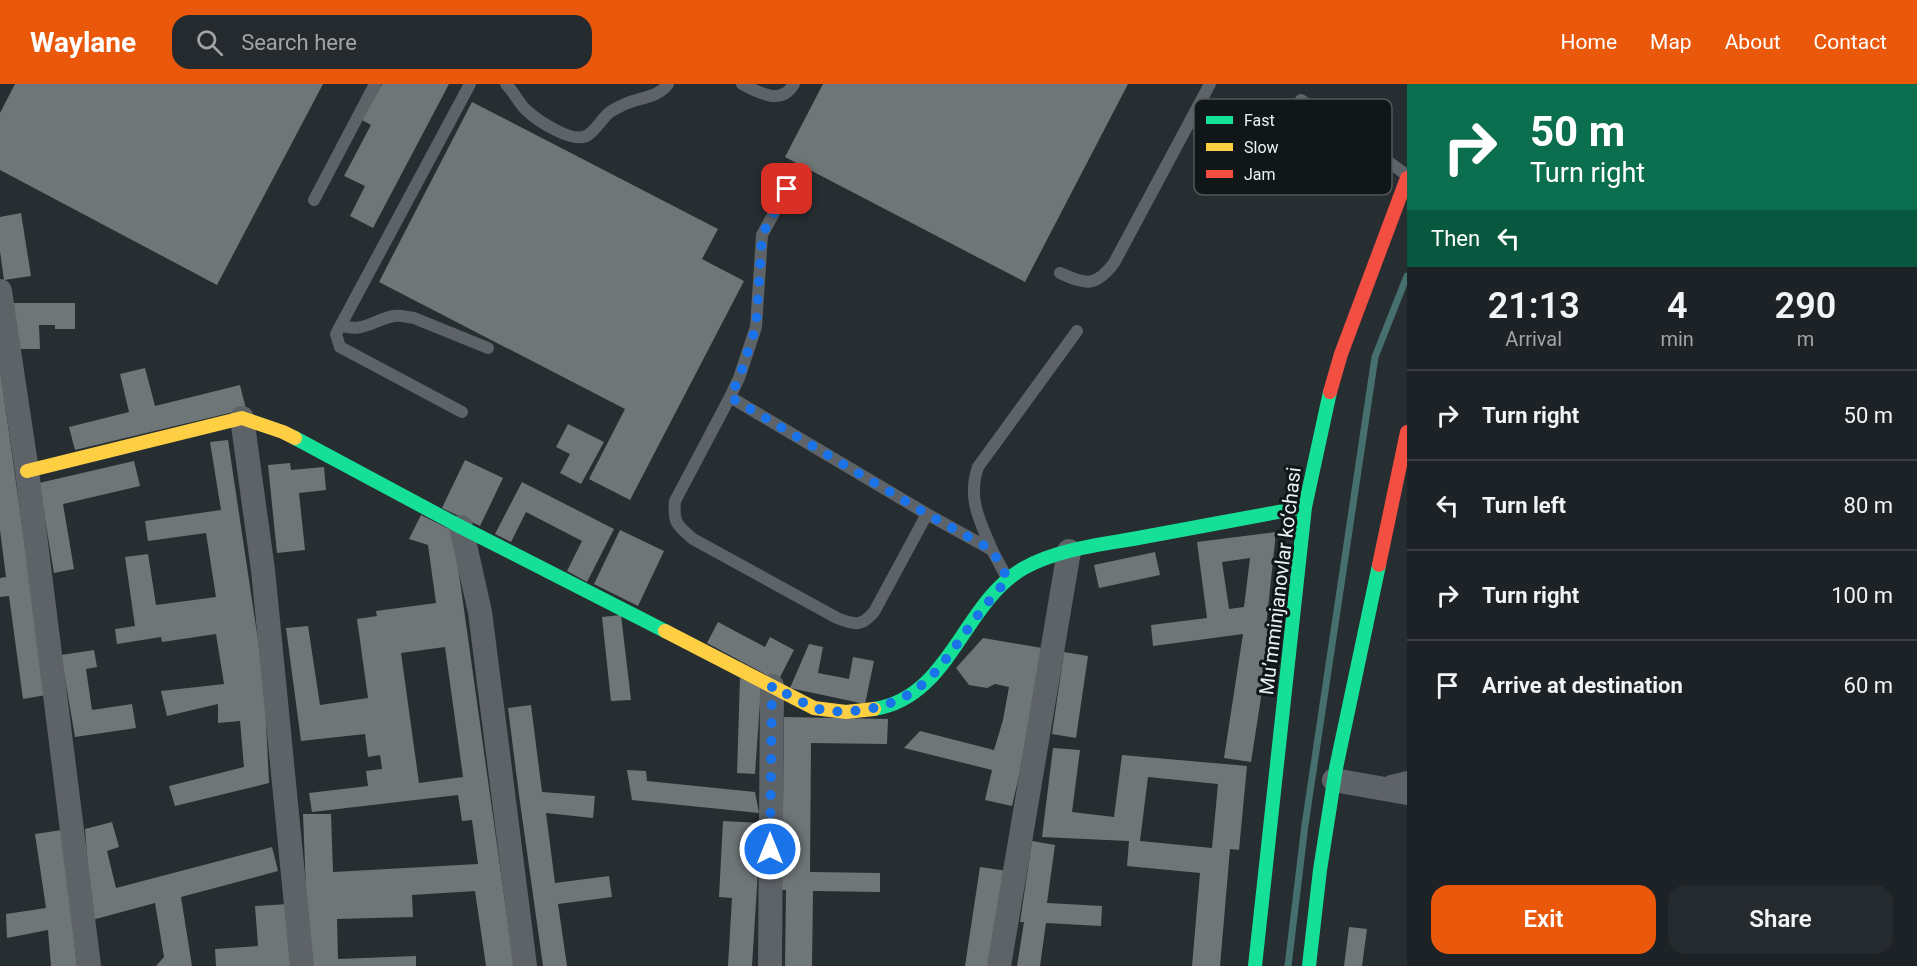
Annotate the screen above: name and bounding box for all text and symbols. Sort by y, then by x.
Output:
search box [172,15,592,69]
text: Waylane [30,26,136,59]
icon: search [193,26,226,59]
text: Search here [241,30,357,55]
text: Home [1561,30,1617,54]
text: Map [1650,30,1692,54]
text: About [1725,30,1781,54]
text: Contact [1814,30,1887,54]
legend [1194,99,1392,195]
text: 50 m [1530,107,1625,156]
icon: right [1431,108,1509,186]
text: Fast [1244,111,1275,130]
text: Slow [1244,138,1279,157]
text: Turn right [1530,157,1645,189]
pin [761,163,812,214]
text: Jam [1244,165,1276,184]
icon: arrive [770,172,803,205]
icon: left [1492,222,1525,255]
text: Then [1431,226,1480,251]
text: 21:13 [1488,285,1580,327]
text: 4 [1667,285,1687,327]
text: 290 [1775,285,1836,327]
text: Arrival [1505,327,1562,351]
text: min [1660,327,1694,351]
text: m [1797,327,1814,351]
icon: right [1431,399,1464,432]
text: Turn right [1482,403,1579,428]
text: 50 m [1844,403,1893,428]
street label: Mu’mminjanovlar ko‘chasi [1254,466,1306,696]
icon: left [1431,489,1464,522]
text: Turn left [1482,493,1566,518]
text: 80 m [1844,493,1893,518]
icon: right [1431,579,1464,612]
text: Turn right [1482,583,1579,608]
text: 100 m [1831,583,1893,608]
icon: arrive [1431,669,1464,702]
text: Arrive at destination [1482,673,1683,698]
text: 60 m [1844,673,1893,698]
position arrow [738,817,802,881]
button: Exit [1431,885,1656,954]
button: Share [1668,885,1893,954]

